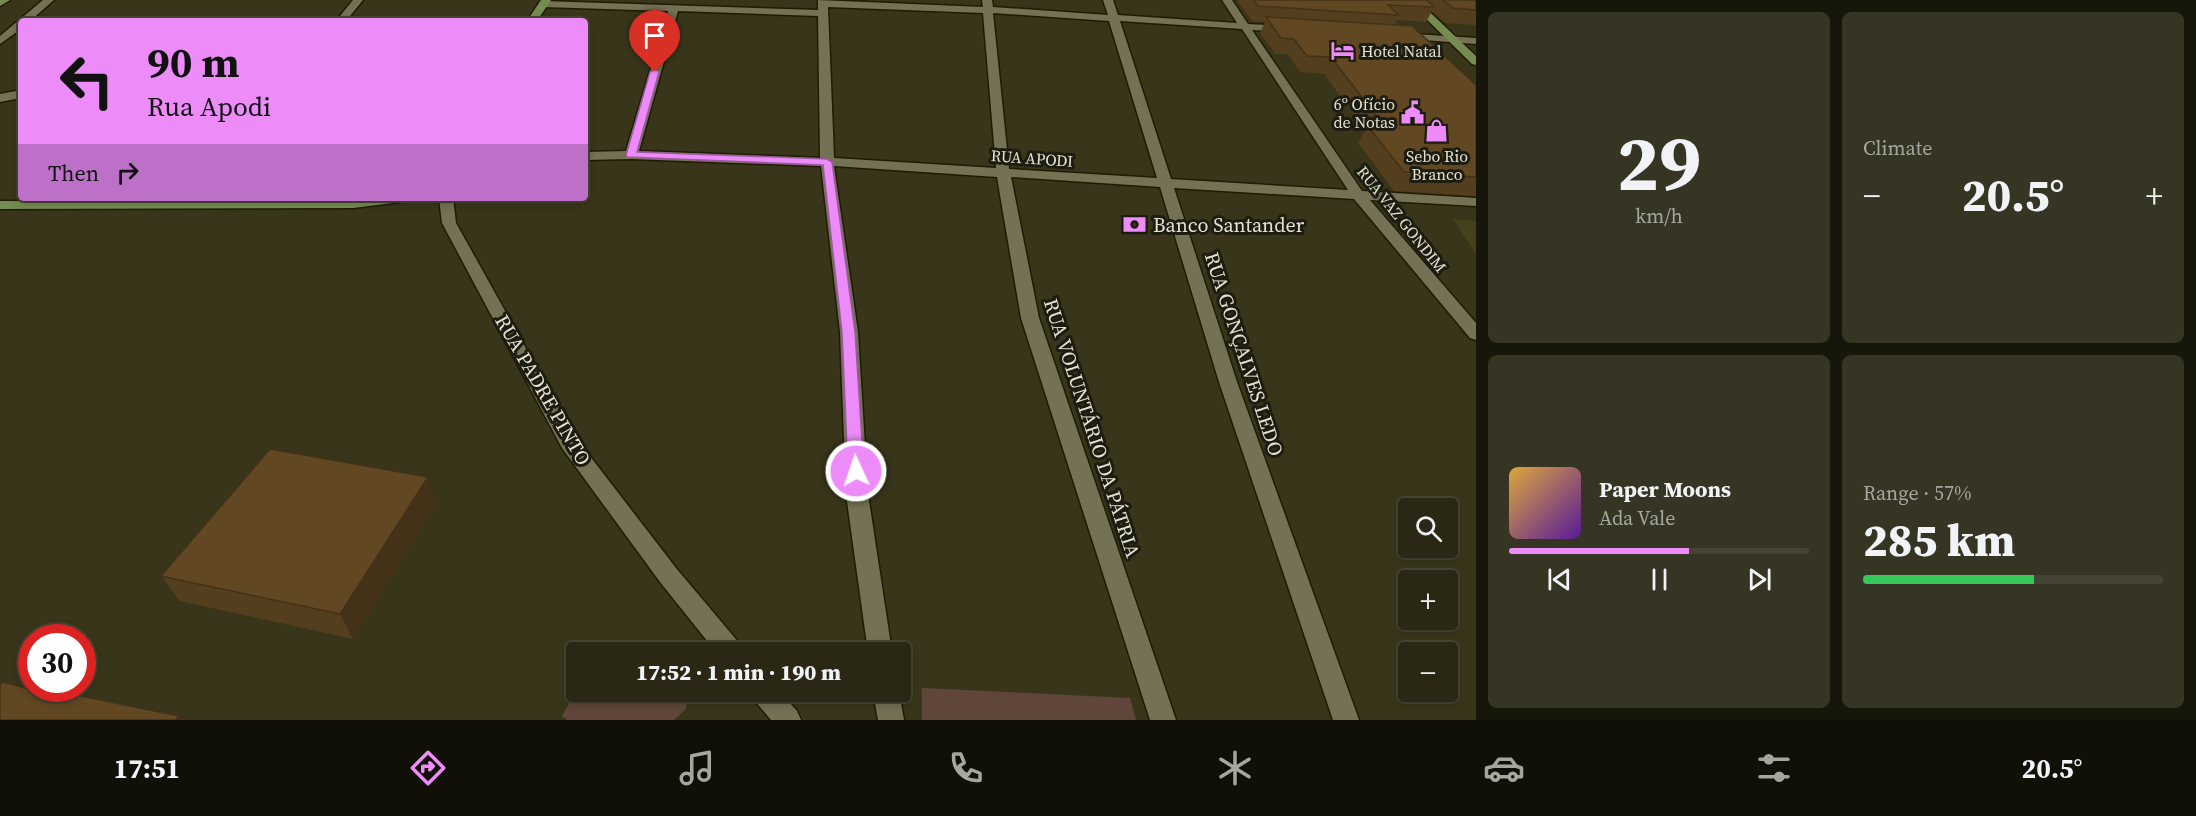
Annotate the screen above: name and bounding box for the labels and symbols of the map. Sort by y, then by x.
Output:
pin [629,10,680,72]
hotel icon: Hotel Natal [1330,38,1356,64]
place label: Hotel Natal [1361,40,1442,62]
place label: 6º Ofício de Notas [1334,93,1395,133]
public building icon: 6º Ofício de Notas [1400,100,1426,126]
shop icon: Sebo Rio Branco [1424,118,1450,144]
street label: RUA APODI [990,144,1074,172]
place label: Sebo Rio Branco [1406,145,1468,185]
street label: RUA VAZ GONDIM [1352,161,1452,277]
place label: Banco Santander [1153,211,1305,239]
bank icon: Banco Santander [1122,212,1148,238]
street label: RUA GONÇALVES LEDO [1198,248,1290,460]
street label: RUA VOLUNTÁRIO DA PÁTRIA [1037,295,1147,562]
street label: RUA PADRE PINTO [488,309,598,471]
position arrow [824,439,888,503]
speed limit sign: 30 [18,624,96,702]

